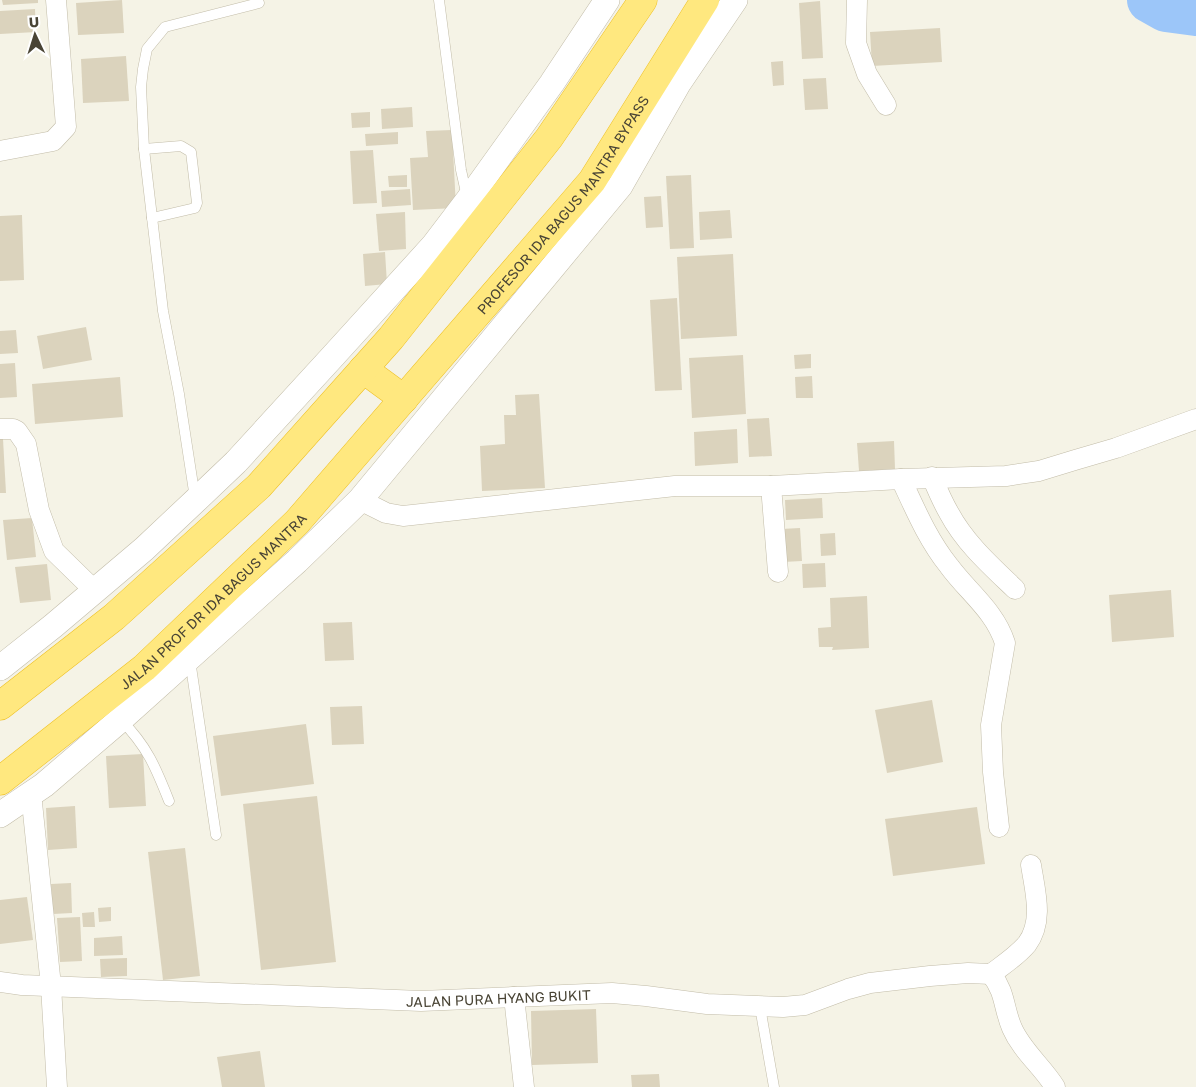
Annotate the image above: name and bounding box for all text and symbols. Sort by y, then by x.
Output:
north arrow [10,10,60,60]
text: U [28,13,40,30]
street label: PROFESOR IDA BAGUS MANTRA BYPASS [473,92,652,317]
street label: JALAN PROF DR IDA BAGUS MANTRA [116,509,310,693]
street label: JALAN PURA HYANG BUKIT [406,985,591,1010]

